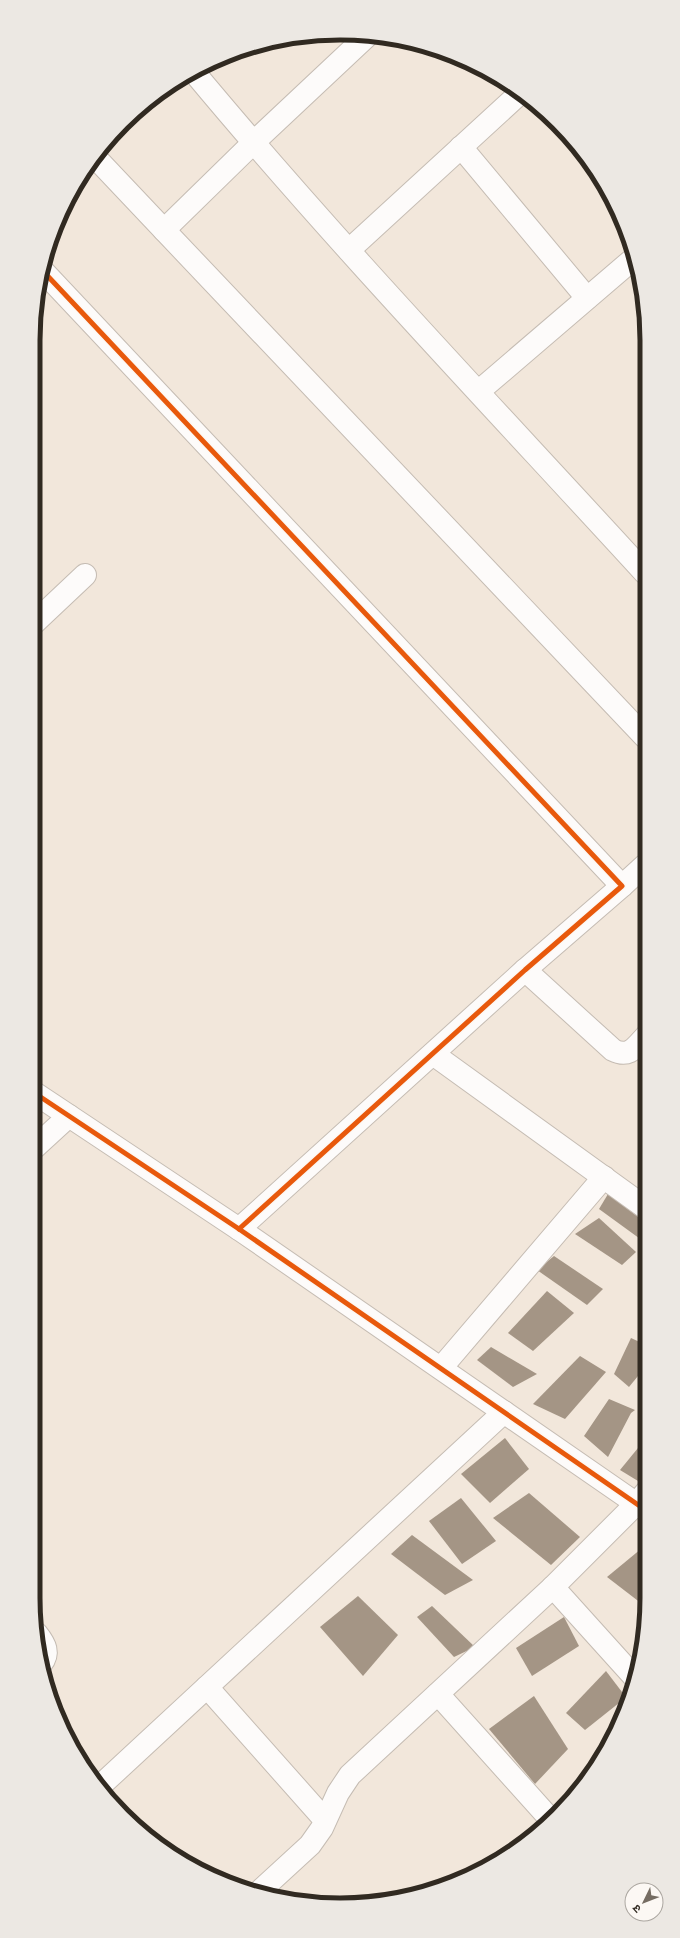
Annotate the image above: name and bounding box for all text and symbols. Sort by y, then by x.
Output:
north arrow [624,1882,664,1922]
text: उ [629,1902,643,1916]

